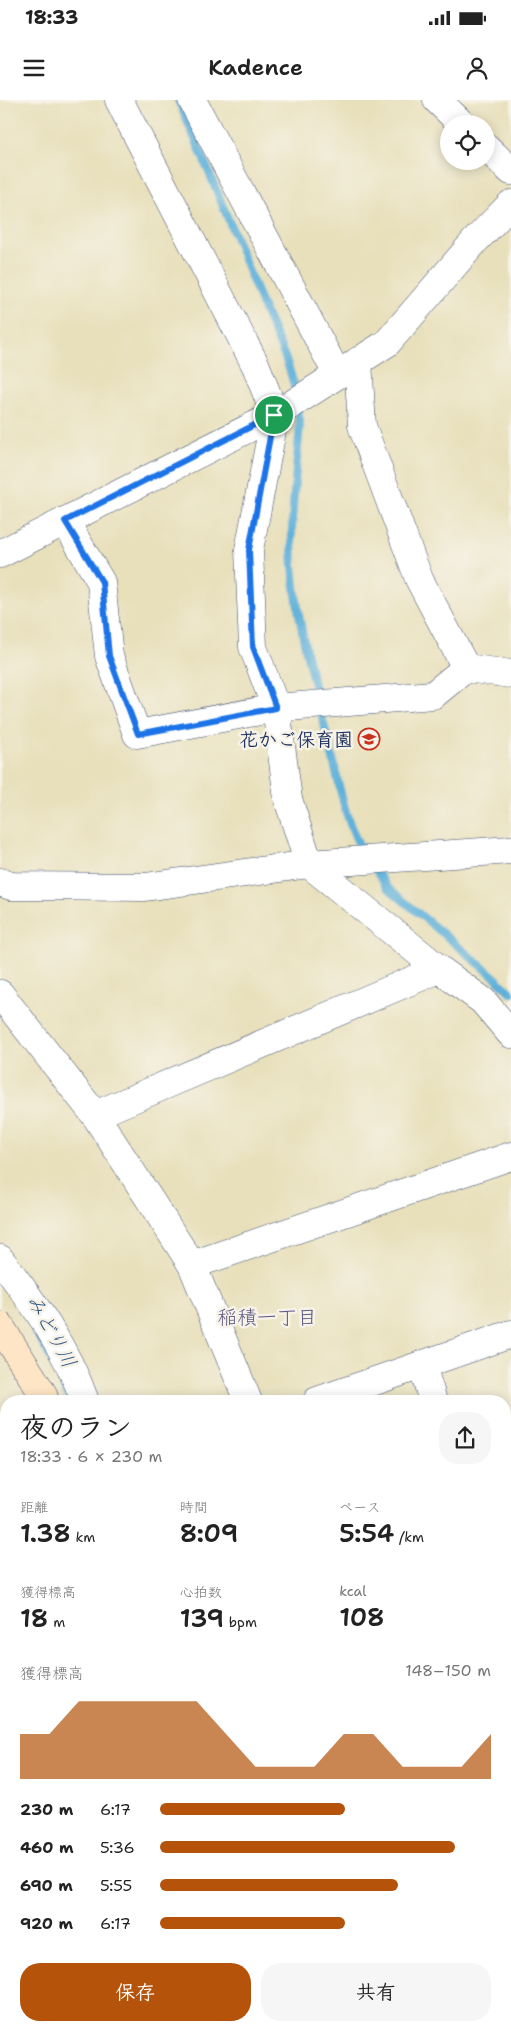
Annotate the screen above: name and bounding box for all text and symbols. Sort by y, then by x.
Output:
text: 18:33 [25,5,78,30]
text: Kadence [208,53,303,82]
icon: menu [20,54,48,82]
icon: person [463,54,491,82]
map controls [440,115,495,170]
button: locate [440,115,495,170]
pin [253,394,295,436]
icon: arrive [260,401,288,429]
place label: 花かご保育園 [239,727,353,752]
school or university icon: 花かご保育園 [357,727,381,751]
water label: みどり川 [21,1290,83,1372]
district label: 稲積一丁目 [217,1304,317,1330]
text: 夜のラン [20,1408,132,1446]
button: share [439,1412,491,1464]
text: 18:33 · 6 × 230 m [20,1446,162,1467]
text: 距離 [20,1498,48,1516]
text: 時間 [180,1498,208,1516]
text: ペース [339,1498,381,1516]
text: 1.38 [20,1516,71,1550]
text: 8:09 [180,1516,238,1550]
text: 5:54 [339,1516,394,1550]
text: km [71,1528,95,1546]
text: /km [394,1528,424,1546]
text: kcal [339,1582,367,1600]
text: 獲得標高 [20,1583,76,1601]
text: 心拍数 [180,1583,222,1601]
text: 108 [339,1600,385,1634]
text: 18 [20,1601,48,1635]
text: 139 [180,1601,224,1635]
text: m [48,1613,65,1631]
text: bpm [224,1613,257,1631]
text: 148–150 m [405,1660,491,1681]
text: 獲得標高 [20,1663,84,1684]
text: 230 m [20,1799,73,1820]
text: 6:17 [100,1799,131,1820]
text: 460 m [20,1837,74,1858]
text: 5:36 [100,1837,135,1858]
text: 690 m [20,1875,73,1896]
text: 5:55 [100,1875,132,1896]
text: 920 m [20,1913,73,1934]
text: 6:17 [100,1913,131,1934]
button: 保存 [20,1963,251,2021]
button: 共有 [261,1963,491,2021]

